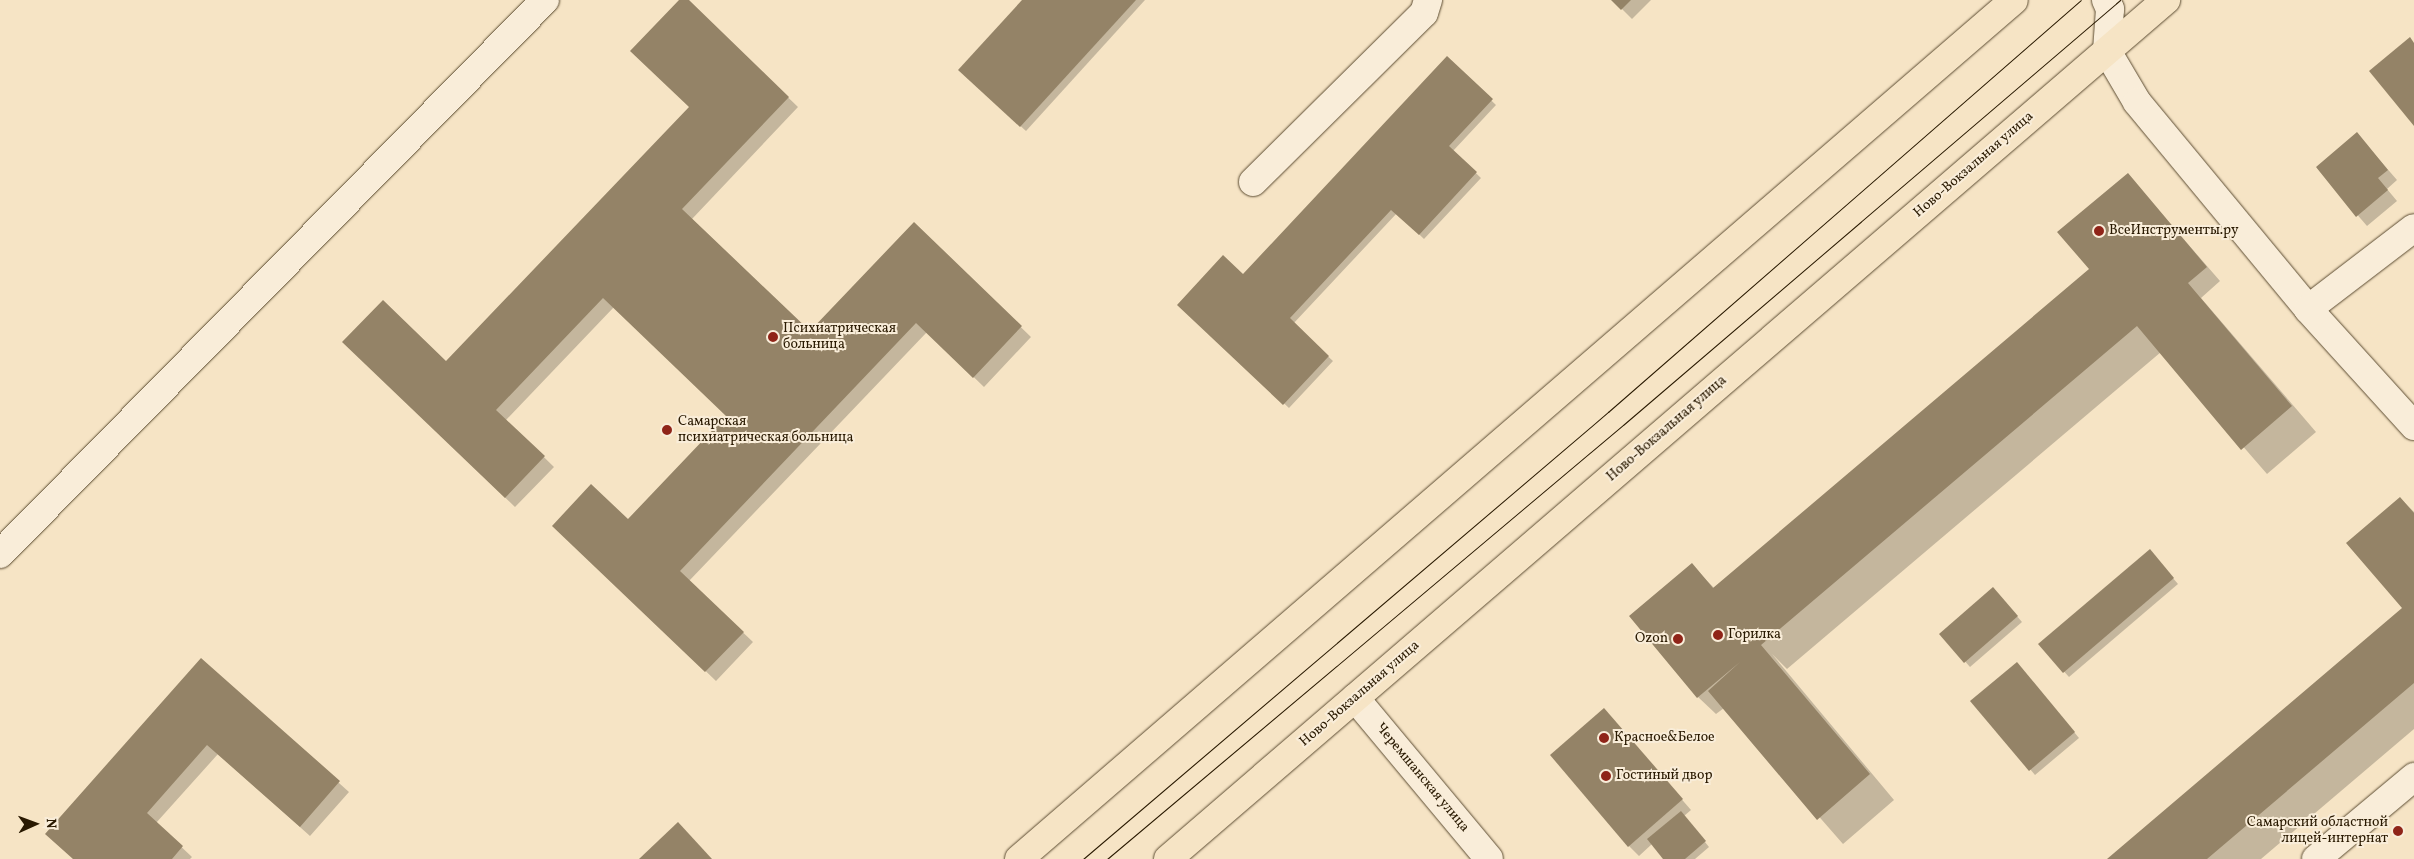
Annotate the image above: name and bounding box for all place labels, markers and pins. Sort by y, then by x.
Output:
place label: ВсеИнструменты.ру [2109,223,2239,239]
marker: ВсеИнструменты.ру [2093,225,2105,237]
place label: Психиатрическая больница [783,321,896,354]
marker: Психиатрическая больница [767,331,779,343]
place label: Самарская психиатрическая больница [678,414,854,447]
marker: Самарская психиатрическая больница [660,423,674,437]
place label: Горилка [1728,627,1781,643]
marker: Горилка [1712,629,1724,641]
place label: Ozon [1635,631,1668,647]
marker: Ozon [1672,633,1684,645]
place label: Красное&Белое [1614,730,1715,746]
marker: Красное&Белое [1598,732,1610,744]
place label: Гостиный двор [1616,768,1712,784]
marker: Гостиный двор [1600,770,1612,782]
place label: Самарский областной лицей-интернат [2247,815,2388,848]
marker: Самарский областной лицей-интернат [2392,825,2404,837]

